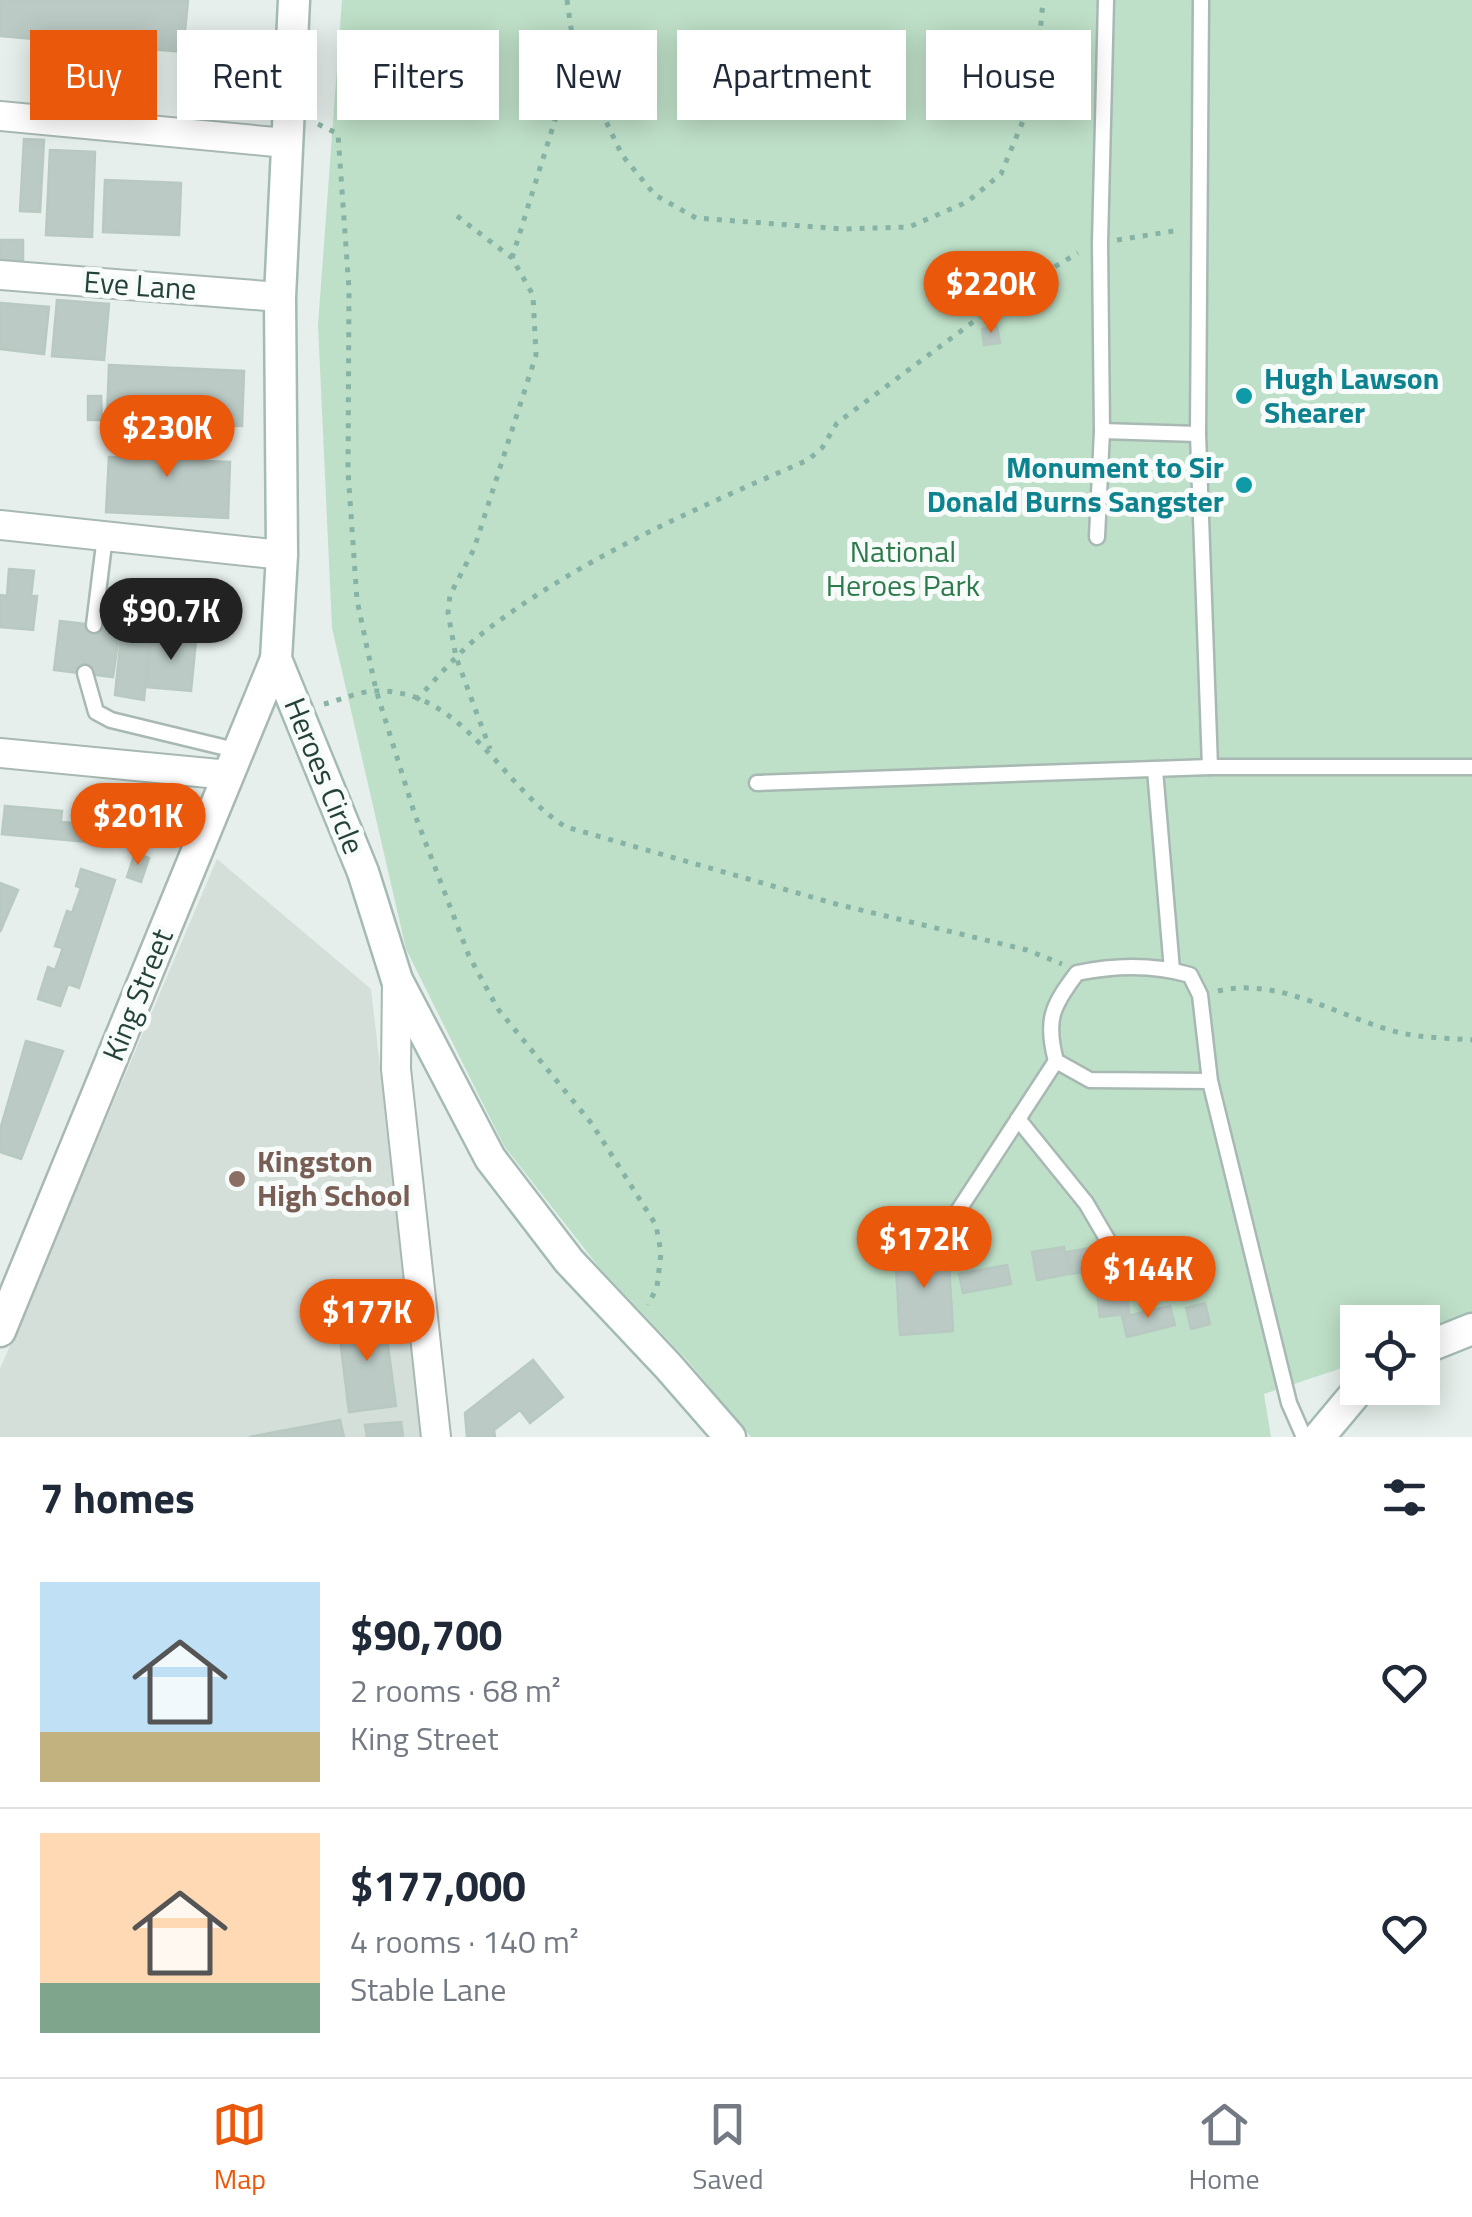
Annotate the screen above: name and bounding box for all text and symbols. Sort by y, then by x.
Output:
chip: Buy [30,30,157,120]
chip: Rent [177,30,317,120]
chip: Filters [337,30,499,120]
chip: New [519,30,657,120]
chip: Apartment [677,30,906,120]
chip: House [926,30,1091,120]
pin: $220K [921,251,1061,336]
street label: Eve Lane [82,258,198,312]
text: $220K [946,259,1036,307]
place label: Hugh Lawson Shearer [1264,355,1439,435]
marker: Hugh Lawson Shearer [1233,385,1255,407]
pin: $230K [97,395,237,480]
text: $230K [122,403,212,451]
place label: Monument to Sir Donald Burns Sangster [927,444,1224,524]
marker: Monument to Sir Donald Burns Sangster [1233,474,1255,496]
park label: National Heroes Park [826,528,980,608]
pin: $90.7K [90,578,252,663]
text: $90.7K [122,586,220,634]
street label: Heroes Circle [273,691,377,861]
pin: $201K [68,783,208,868]
text: $201K [93,791,183,839]
street label: King Street [90,921,185,1068]
place label: Kingston High School [257,1138,411,1218]
marker: Kingston High School [226,1168,248,1190]
pin: $172K [854,1206,994,1291]
text: $172K [879,1214,969,1262]
pin: $144K [1078,1236,1218,1321]
text: $144K [1103,1244,1193,1292]
pin: $177K [297,1279,437,1364]
text: $177K [322,1287,412,1335]
map controls [1340,1305,1440,1405]
button: locate [1340,1305,1440,1405]
text: 7 homes [40,1465,195,1529]
icon: filters [1377,1470,1432,1525]
text: $90,700 [350,1602,502,1666]
icon: home [120,1622,240,1742]
icon: heart [1377,1655,1432,1710]
text: 2 rooms · 68 m² [350,1666,561,1714]
text: King Street [350,1714,498,1762]
text: $177,000 [350,1853,526,1917]
icon: home [120,1873,240,1993]
icon: heart [1377,1906,1432,1961]
text: 4 rooms · 140 m² [350,1917,579,1965]
text: Stable Lane [350,1965,506,2013]
tab: Map [212,2097,267,2200]
tab: Saved [692,2097,764,2200]
tab: Home [1188,2097,1260,2200]

